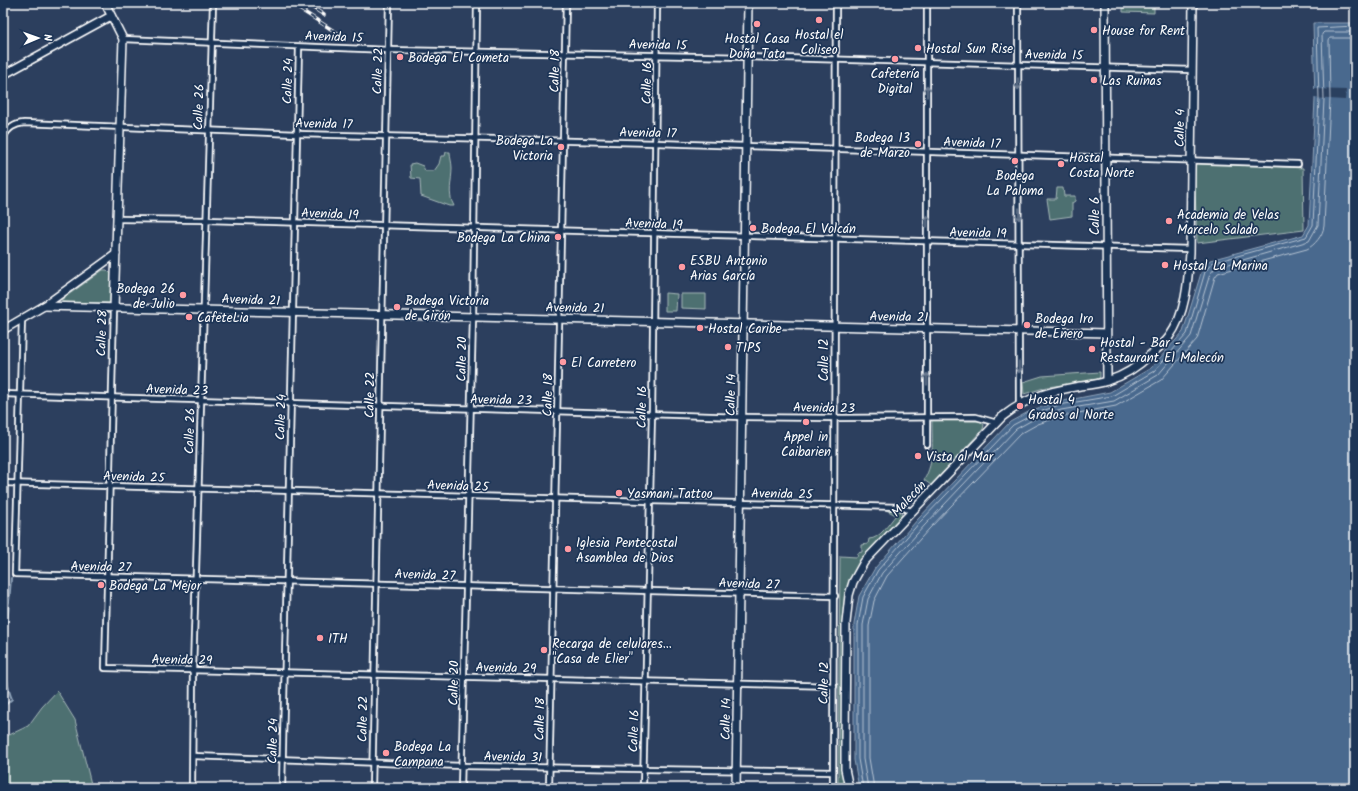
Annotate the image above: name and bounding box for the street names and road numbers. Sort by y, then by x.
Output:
street label: Avenida 15 [305,26,364,49]
street label: Avenida 15 [629,34,688,57]
street label: Avenida 15 [1025,44,1084,67]
street label: Calle 22 [367,47,390,95]
street label: Calle 18 [545,49,566,93]
street label: Calle 24 [277,58,300,104]
street label: Calle 16 [637,62,658,105]
street label: Calle 26 [188,84,211,130]
street label: Calle 4 [1170,109,1191,147]
street label: Avenida 17 [295,114,354,136]
street label: Avenida 17 [619,123,678,145]
street label: Avenida 17 [943,132,1002,155]
street label: Calle 6 [1085,197,1106,235]
street label: Avenida 19 [301,203,360,226]
street label: Avenida 19 [625,213,684,236]
street label: Avenida 19 [949,222,1008,245]
street label: Avenida 21 [221,289,281,312]
street label: Avenida 21 [545,297,605,320]
street label: Avenida 21 [869,306,929,329]
street label: Calle 28 [91,309,114,357]
street label: Calle 20 [452,336,473,382]
street label: Calle 12 [814,339,835,381]
street label: Calle 22 [360,372,381,418]
street label: Calle 18 [538,373,559,417]
street label: Calle 14 [721,374,742,416]
street label: Avenida 23 [146,379,208,402]
street label: Calle 16 [632,386,653,429]
street label: Avenida 23 [470,389,532,412]
street label: Calle 24 [270,394,293,440]
street label: Avenida 23 [793,397,855,420]
street label: Calle 26 [179,408,202,454]
street label: Avenida 25 [103,466,166,489]
street label: Avenida 25 [427,475,490,498]
street label: Malecón [886,476,932,522]
street label: Avenida 25 [751,483,814,506]
street label: Avenida 27 [70,556,132,579]
street label: Avenida 27 [394,564,457,587]
street label: Avenida 27 [718,573,781,596]
street label: Avenida 29 [151,649,213,672]
street label: Avenida 29 [475,657,537,680]
street label: Calle 20 [444,660,465,706]
street label: Calle 12 [814,661,835,705]
street label: Calle 22 [353,696,374,742]
street label: Calle 18 [530,697,551,741]
street label: Calle 14 [716,698,737,740]
street label: Calle 16 [623,709,646,753]
street label: Calle 24 [263,718,284,764]
street label: Avenida 31 [484,746,542,769]

